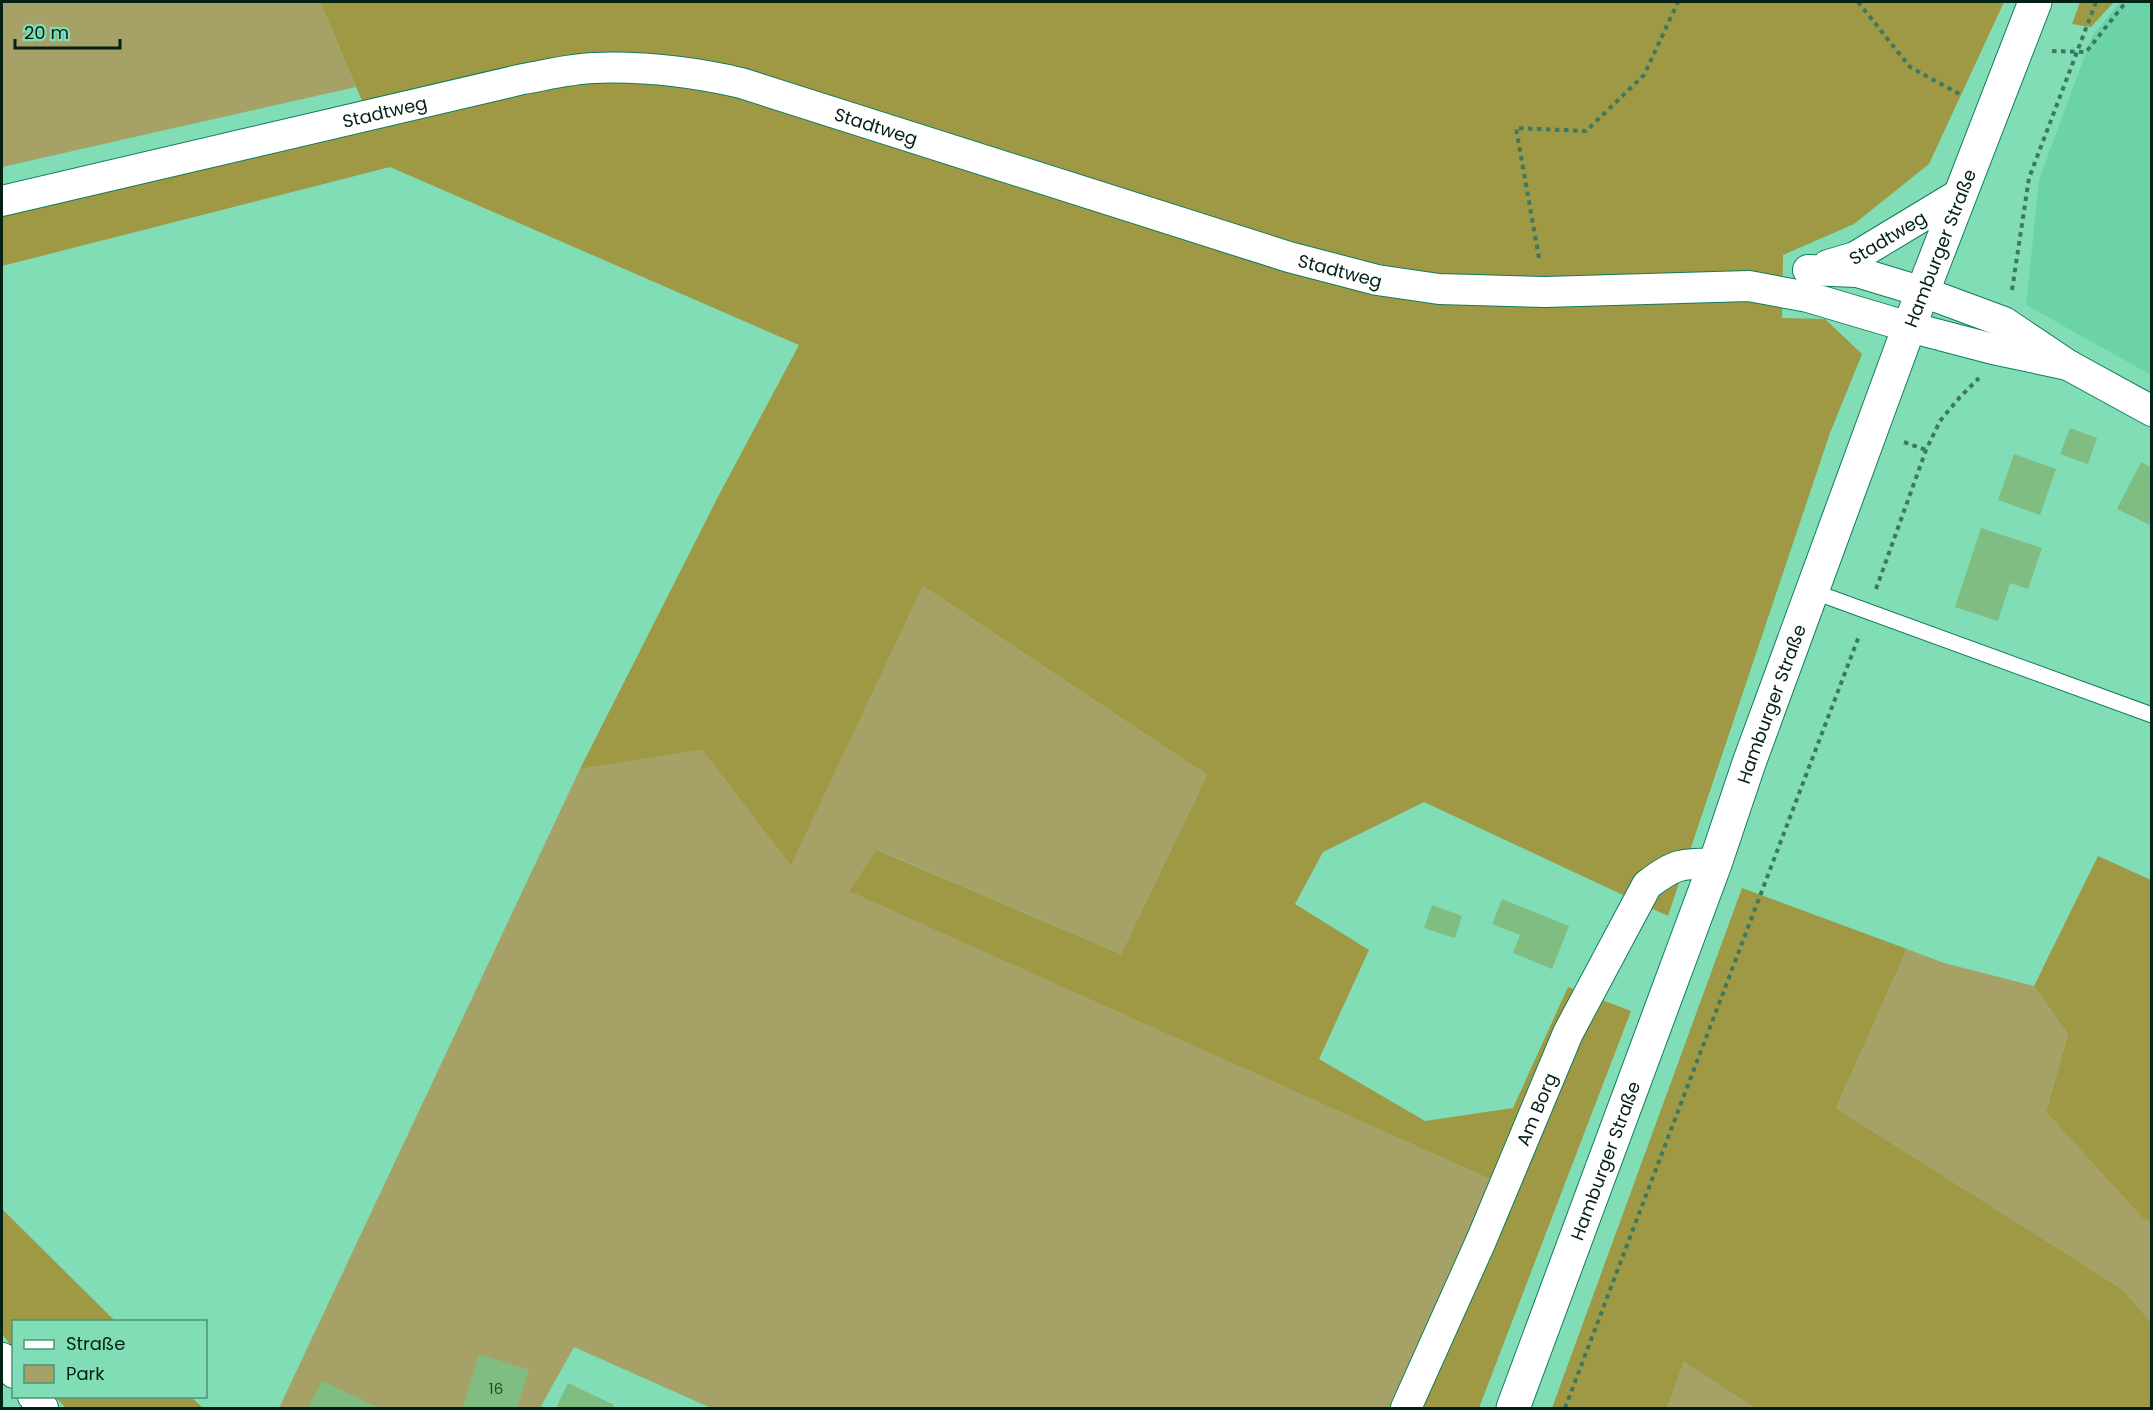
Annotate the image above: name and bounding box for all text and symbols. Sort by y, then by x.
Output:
scale bar [15,12,120,50]
text: 20 m [24,20,69,45]
street label: Stadtweg [340,89,429,133]
street label: Stadtweg [831,101,921,151]
street label: Hamburger Straße [1898,165,1982,331]
street label: Stadtweg [1844,204,1931,270]
street label: Stadtweg [1295,247,1385,293]
street label: Hamburger Straße [1731,621,1811,787]
street label: Am Borg [1510,1069,1563,1149]
street label: Hamburger Straße [1564,1077,1646,1244]
legend [12,1320,207,1398]
text: Straße [66,1331,125,1356]
text: Park [66,1361,105,1386]
house number: 16 [489,1378,503,1399]

